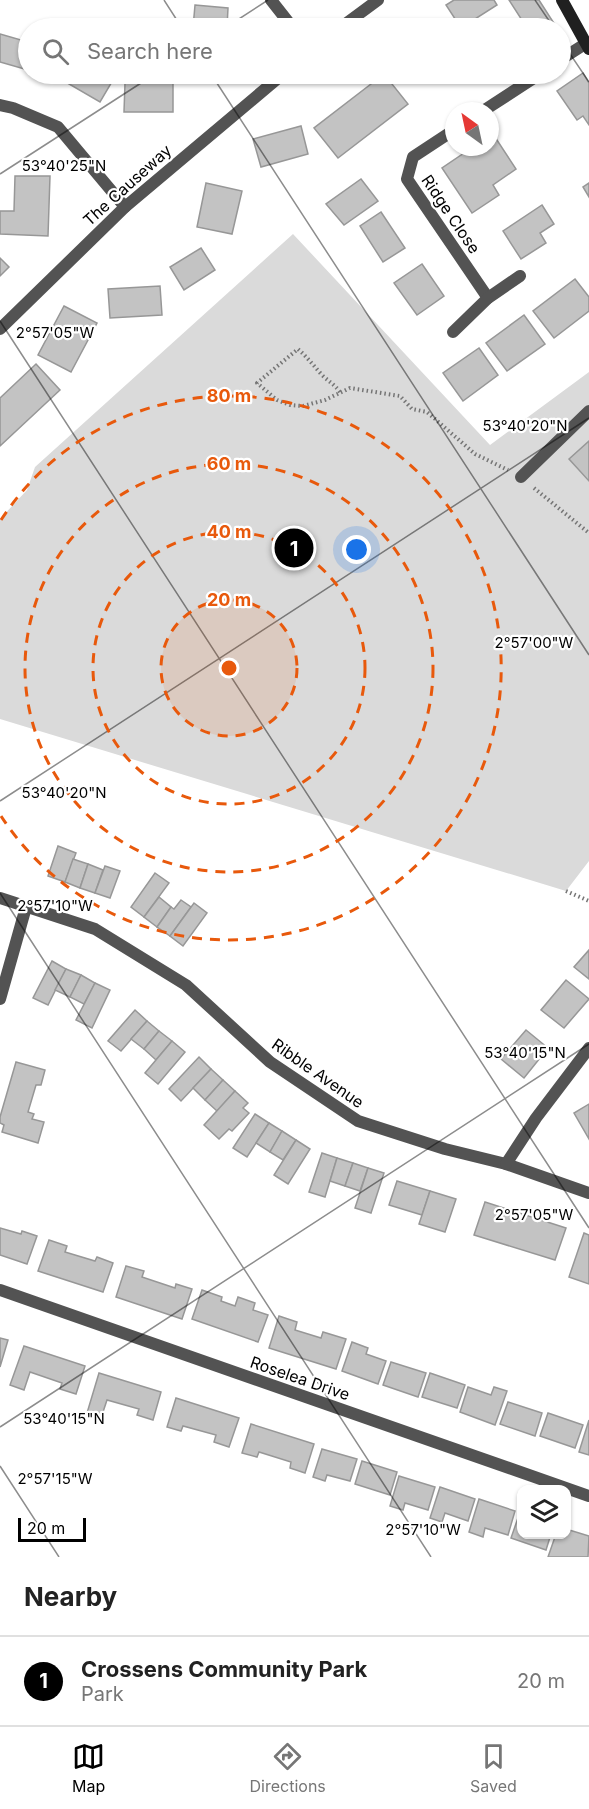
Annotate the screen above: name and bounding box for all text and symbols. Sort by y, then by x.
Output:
search box [18,18,571,84]
icon: search [39,35,72,68]
text: Search here [87,38,213,64]
north arrow [445,102,499,156]
street label: The Causeway [79,140,175,230]
text: 53°40'25"N [22,156,106,175]
street label: Ridge Close [417,171,485,257]
text: 2°57'05"W [16,323,94,342]
text: 80 m [207,385,251,406]
text: 53°40'20"N [483,416,567,435]
text: 60 m [207,453,251,474]
text: 40 m [207,521,252,542]
pin: 1 [274,526,314,570]
your location [342,535,371,564]
text: 20 m [207,589,251,610]
text: 2°57'00"W [495,633,574,652]
centre of rings [219,658,239,678]
text: 53°40'20"N [22,783,106,802]
text: 2°57'10"W [17,896,93,915]
street label: Ribble Avenue [268,1034,368,1112]
text: 53°40'15"N [484,1043,566,1062]
text: 2°57'05"W [495,1205,573,1224]
street label: Roselea Drive [248,1352,352,1404]
text: 53°40'15"N [23,1409,105,1428]
text: 2°57'15"W [17,1469,93,1488]
map controls [517,1485,571,1539]
button: layers [517,1485,571,1539]
scale bar [18,1515,86,1542]
text: 20 m [27,1518,65,1538]
text: 2°57'10"W [385,1520,461,1539]
text: Nearby [24,1581,117,1612]
text: Crossens Community Park [81,1656,367,1682]
text: 1 [39,1669,48,1693]
text: 20 m [517,1669,565,1693]
text: Park [81,1682,124,1706]
tab: Map [72,1740,105,1796]
tab: Directions [250,1740,326,1796]
tab: Saved [470,1740,517,1796]

